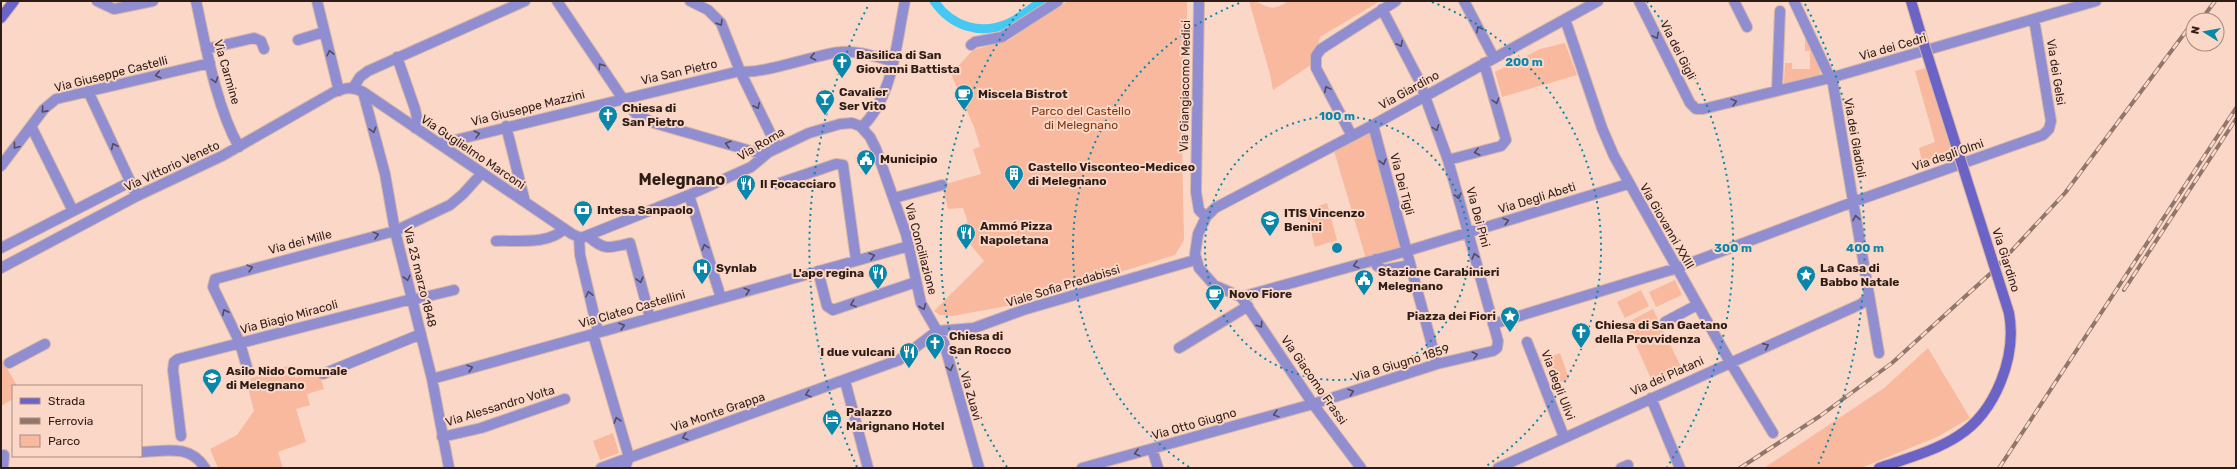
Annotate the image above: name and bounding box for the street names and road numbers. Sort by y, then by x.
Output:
street label: Via dei Gigli [1657,18,1699,82]
street label: Via Giangiacomo Medici [1177,20,1193,152]
street label: Via dei Cedri [1858,31,1928,63]
street label: Via Carmine [211,38,243,106]
street label: Via dei Gelsi [2044,38,2068,106]
street label: Via Giuseppe Castelli [53,53,169,95]
street label: Via San Pietro [639,56,719,88]
street label: Via Giardino [1376,68,1442,112]
street label: Via Giuseppe Mazzini [470,87,586,129]
street label: Via dei Gladioli [1841,97,1869,179]
street label: Via Guglielmo Marconi [418,112,528,192]
street label: Via Roma [735,125,787,163]
street label: Via degli Olmi [1910,136,1986,174]
street label: Via Vittorio Veneto [122,138,222,194]
street label: Via Dei Tigli [1387,151,1417,217]
street label: Via Degli Abeti [1497,180,1578,216]
street label: Via Giovanni XXIII [1637,181,1697,271]
street label: Via Dei Pini [1463,185,1493,249]
street label: Via Conciliazione [902,202,940,297]
street label: Via 23 marzo 1848 [401,225,439,329]
street label: Via Giardino [1989,226,2023,294]
street label: Via dei Mille [267,227,333,257]
street label: Viale Sofia Predabissi [1004,262,1122,310]
street label: Via Clateo Castellini [577,287,687,331]
street label: Via Biagio Miracoli [239,297,339,337]
street label: Via Giacomo Frassi [1278,333,1350,427]
street label: Via 8 Giugno 1859 [1351,342,1451,384]
street label: Via degli Ulivi [1538,348,1578,422]
street label: Via dei Platani [1628,354,1706,398]
street label: Via Zuavi [957,370,985,422]
street label: Via Alessandro Volta [444,383,556,429]
street label: Via Monte Grappa [669,389,767,435]
street label: Via Otto Giugno [1150,405,1238,443]

